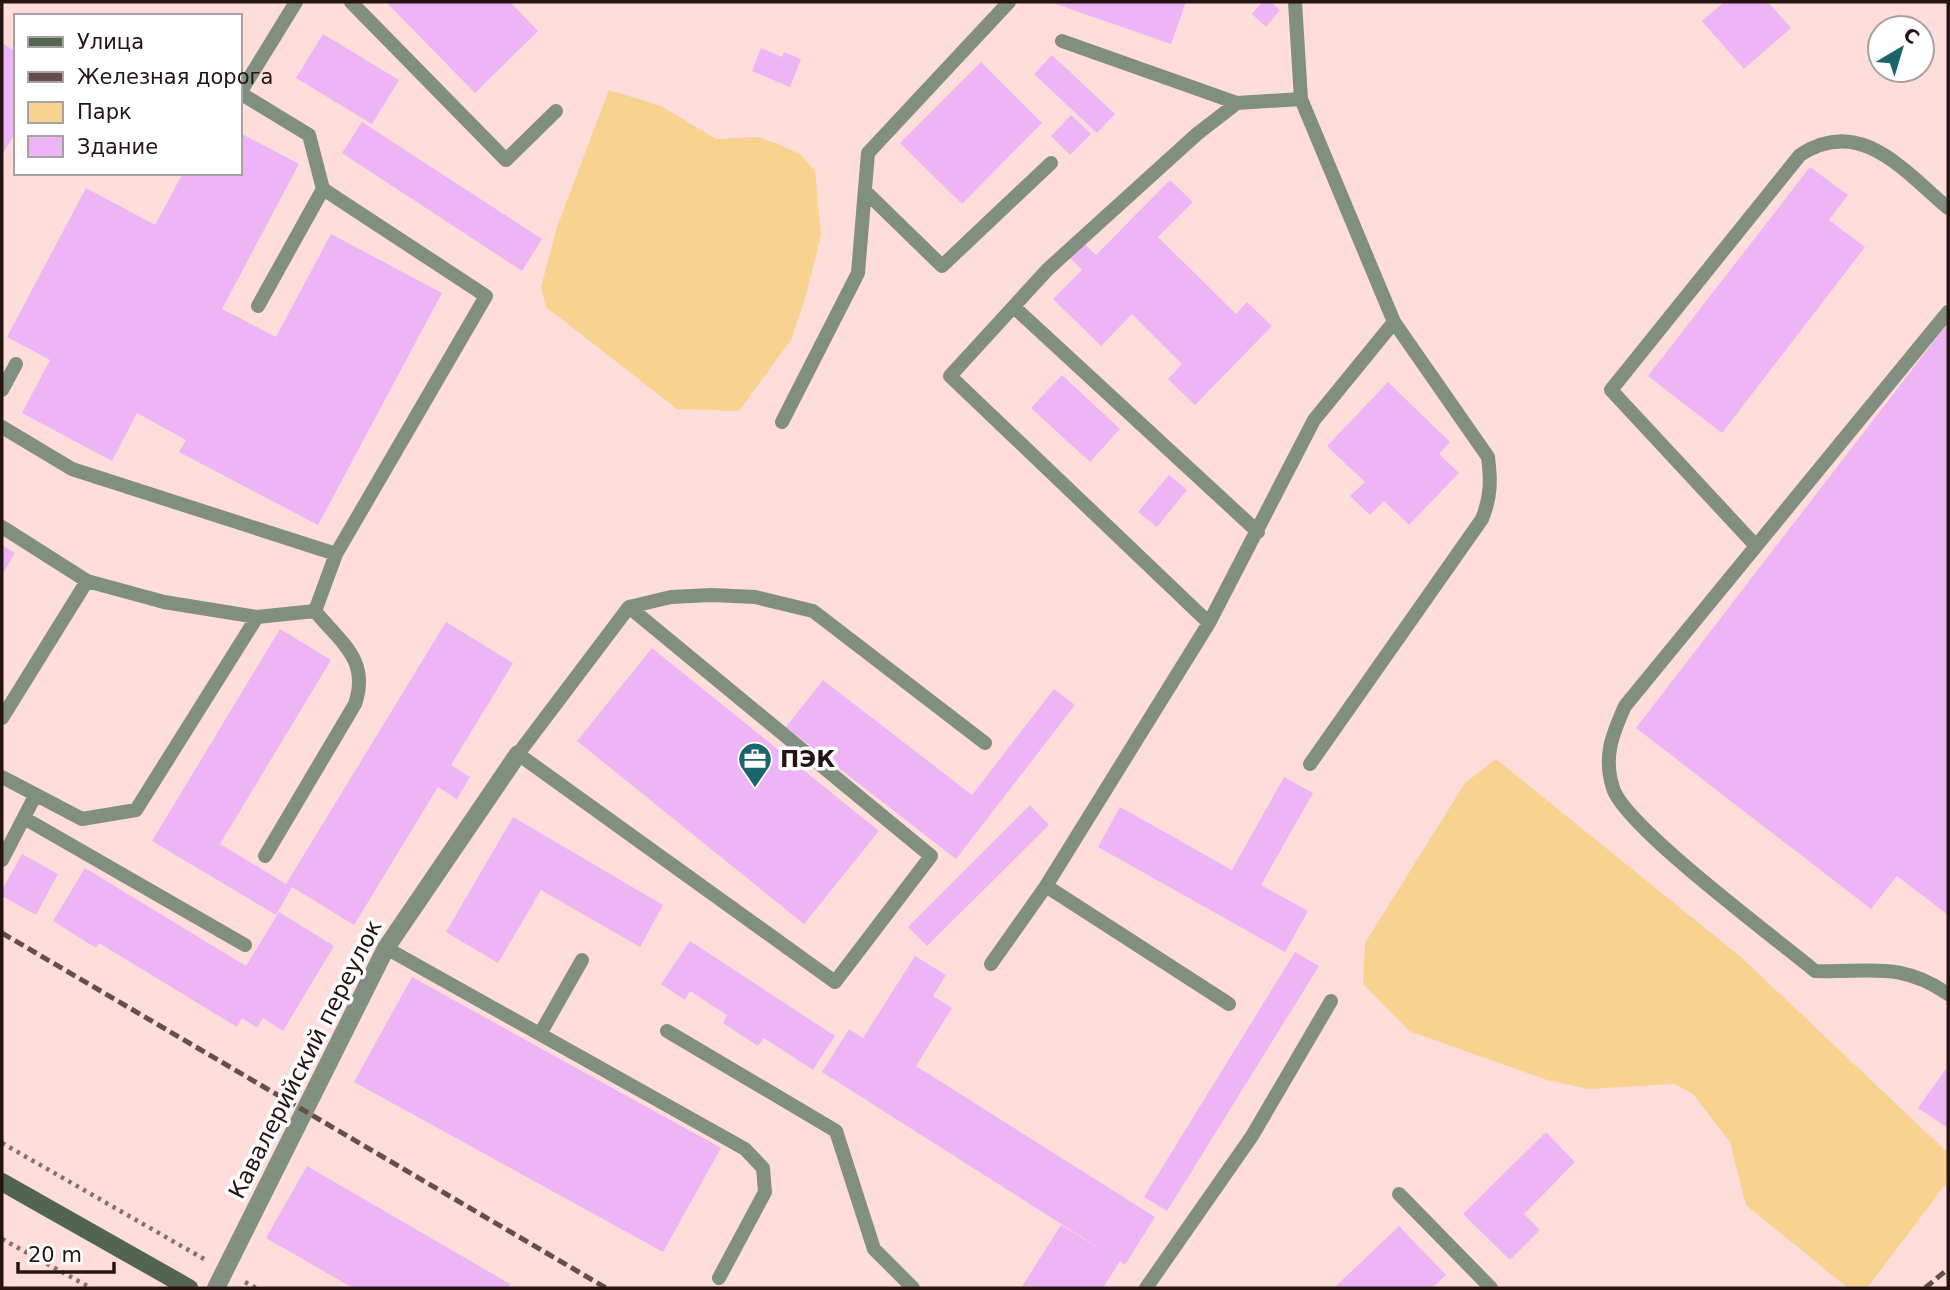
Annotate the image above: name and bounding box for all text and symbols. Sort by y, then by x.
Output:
legend [14,14,242,175]
north arrow [1866,14,1936,84]
text: С [1899,23,1924,49]
text: Улица [77,30,144,54]
text: Железная дорога [77,65,273,89]
text: Парк [77,100,132,124]
text: Здание [77,135,158,159]
office icon: ПЭК [736,740,774,789]
place label: ПЭК [780,746,835,772]
street label: Кавалерийский переулок [223,915,387,1203]
scale bar [18,1230,114,1274]
text: 20 m [28,1243,82,1267]

